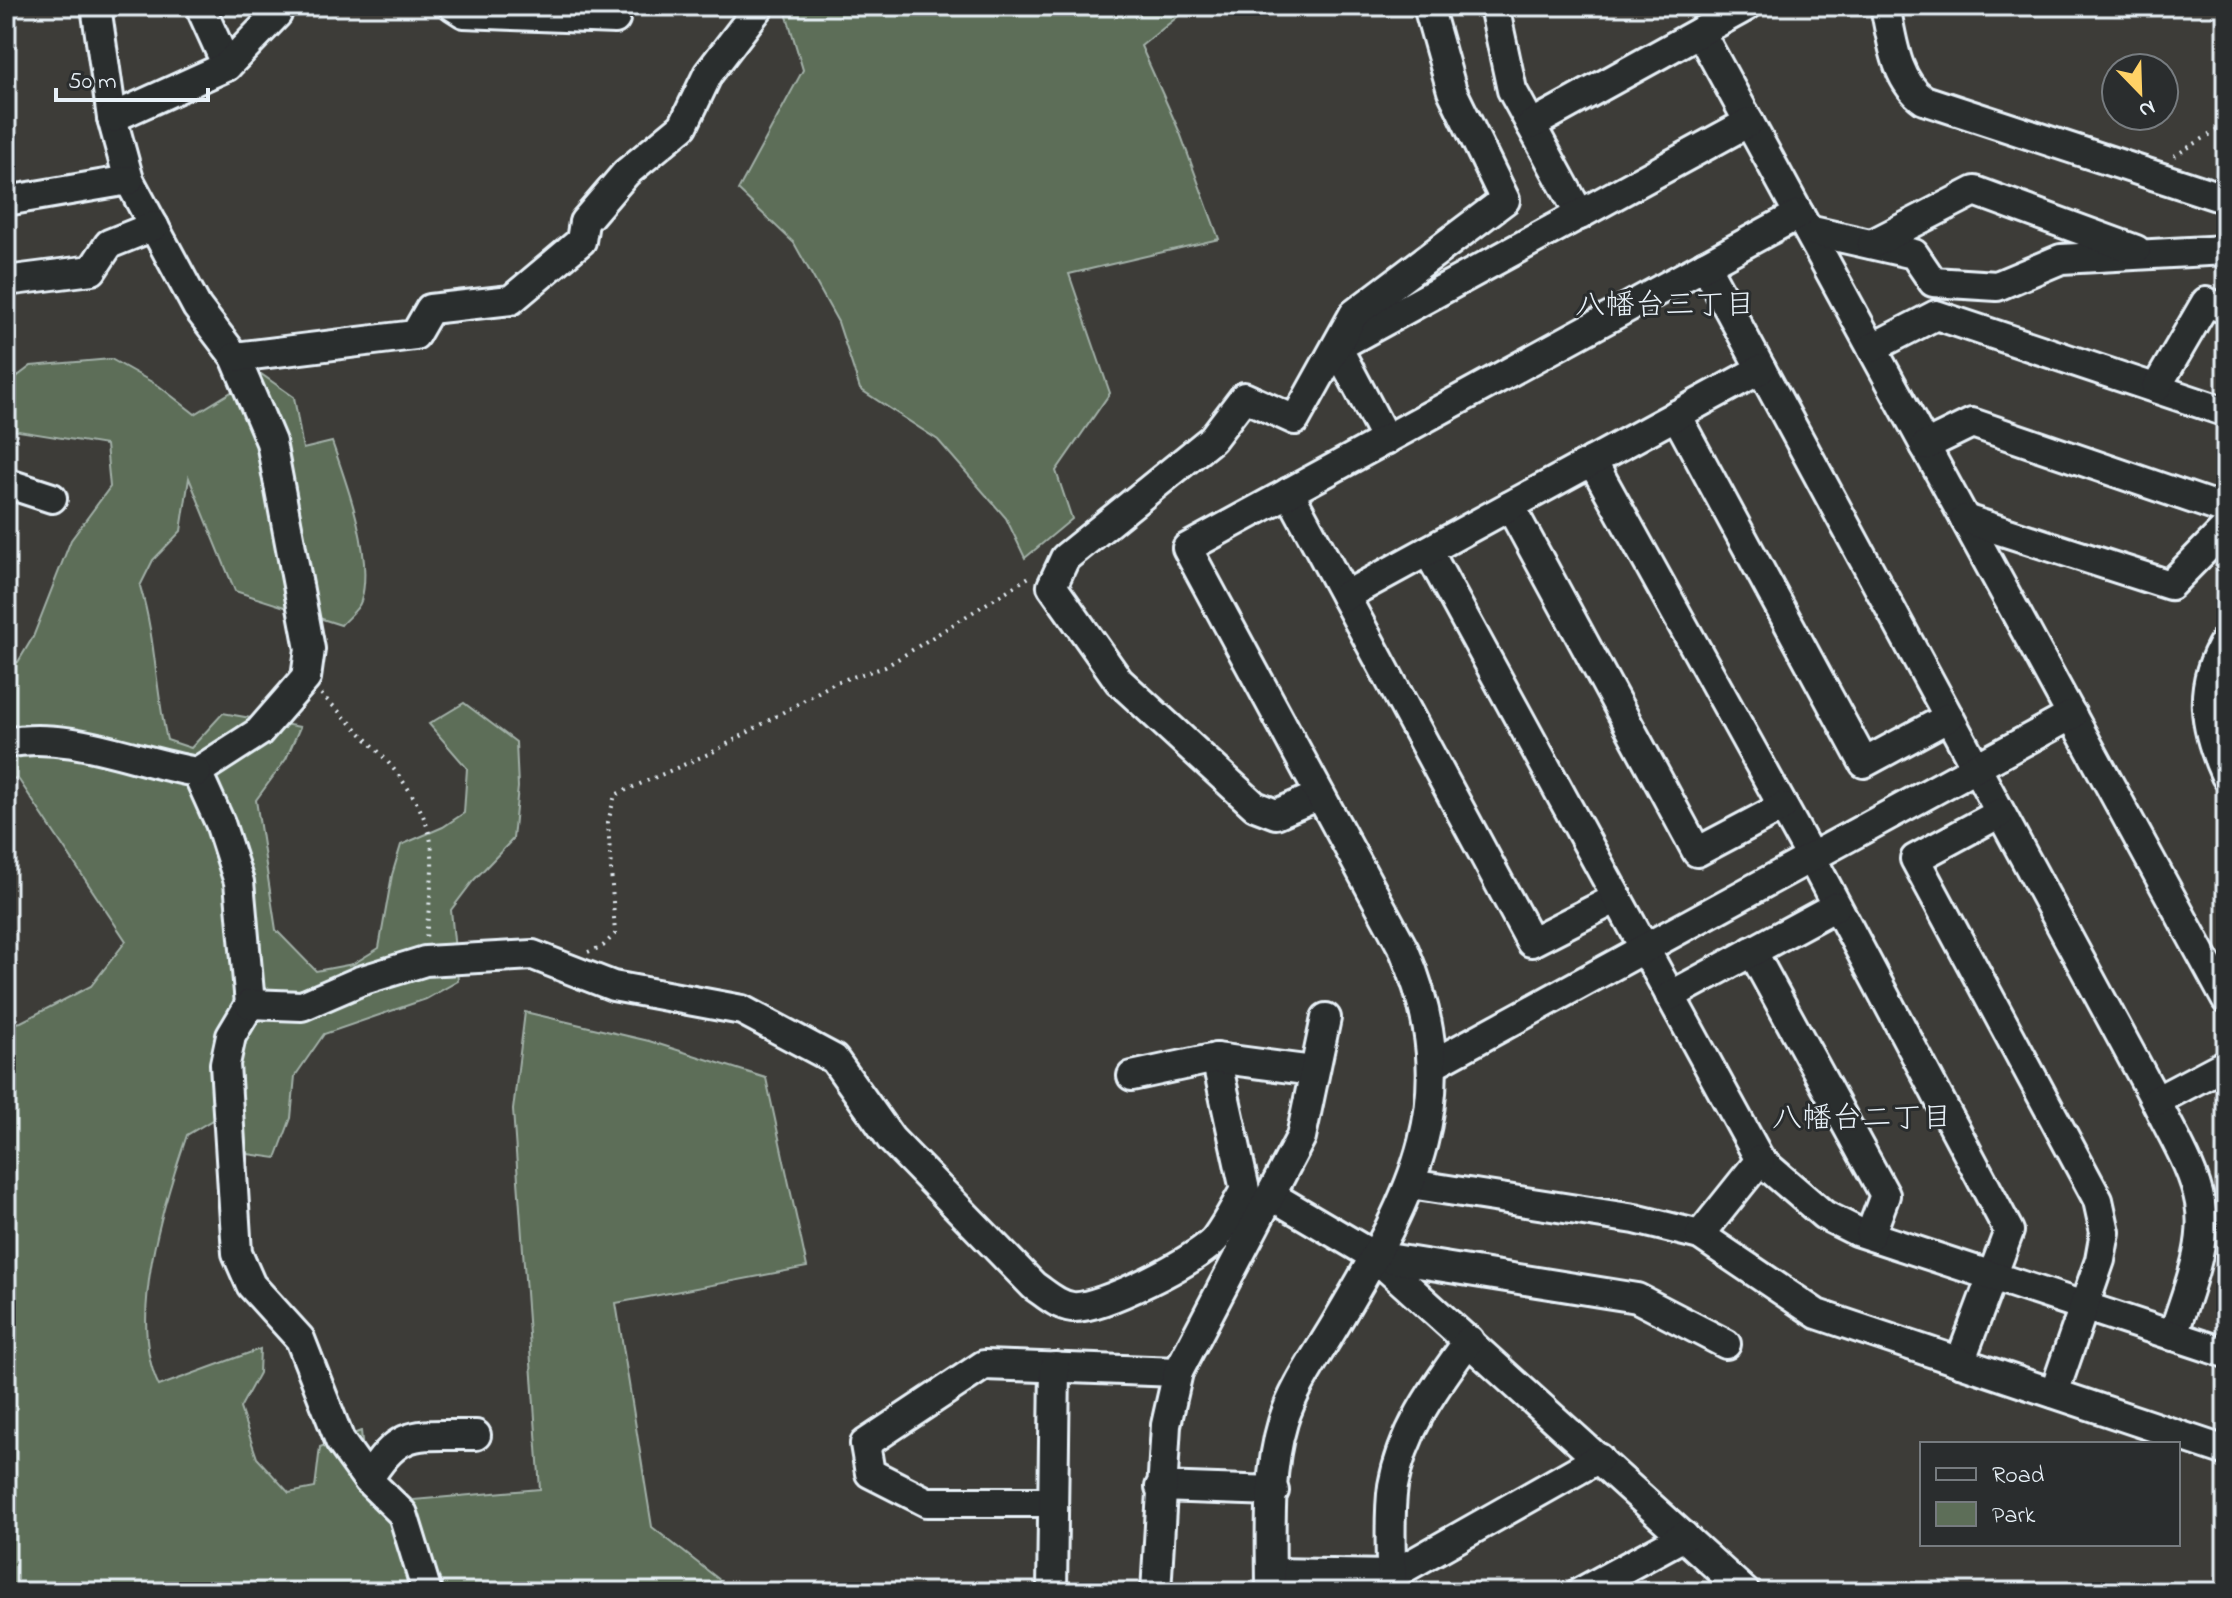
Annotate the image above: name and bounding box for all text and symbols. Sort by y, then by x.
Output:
scale bar [56,52,208,102]
north arrow [2100,52,2180,132]
text: 50 m [68,65,117,100]
text: N [2134,90,2160,125]
district label: 八幡台三丁目 [1575,285,1755,329]
district label: 八幡台二丁目 [1772,1098,1952,1142]
legend [1920,1442,2180,1546]
text: Road [1992,1459,2045,1494]
text: Park [1992,1499,2036,1534]

